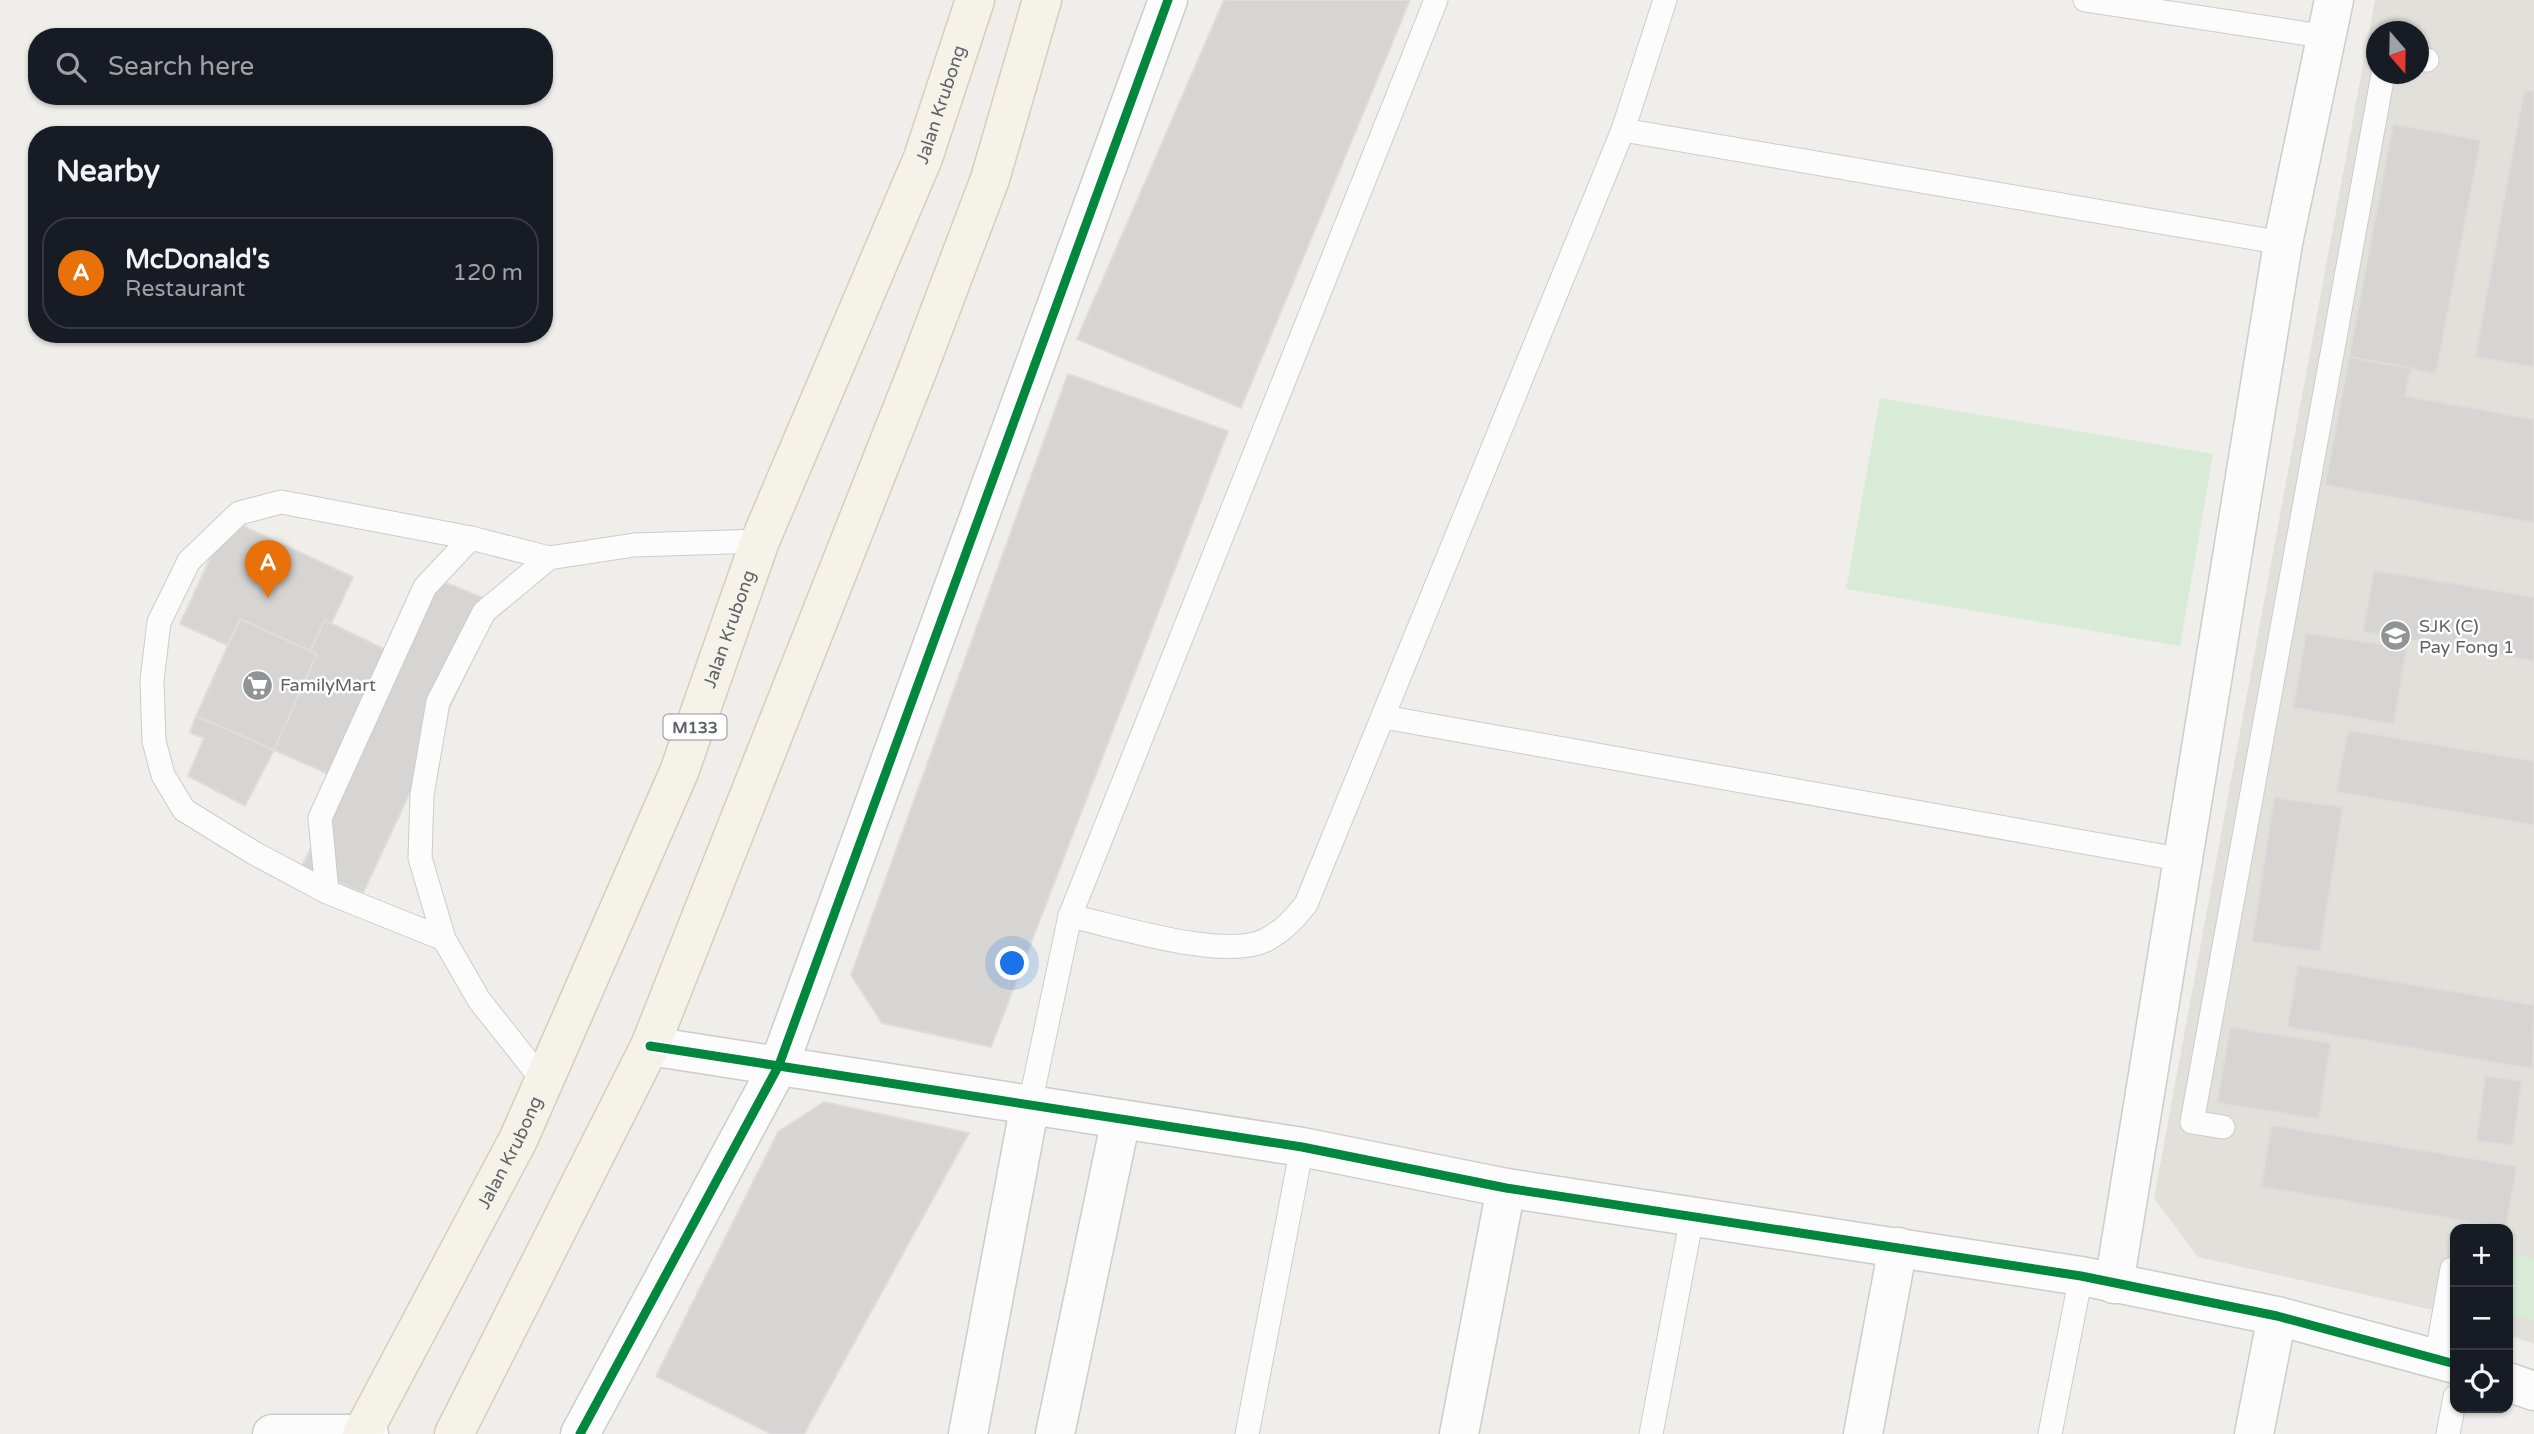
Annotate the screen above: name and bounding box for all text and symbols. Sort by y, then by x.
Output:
north arrow [2366,21,2429,84]
search box [28,28,553,105]
street label: Jalan Krubong [911,42,970,167]
icon: search [52,48,90,86]
text: Search here [108,51,254,82]
text: Nearby [56,153,160,190]
text: McDonald's [125,244,270,275]
text: A [72,259,90,287]
text: 120 m [453,259,523,287]
text: Restaurant [125,275,245,303]
pin: A [245,540,291,598]
street label: Jalan Krubong [698,567,760,691]
place label: SJK (C) Pay Fong 1 [2419,615,2514,658]
school or university icon: SJK (C) Pay Fong 1 [2379,619,2413,653]
supermarket icon: FamilyMart [240,668,274,702]
place label: FamilyMart [280,674,376,696]
road number: M133 [664,714,726,740]
your location [995,946,1029,980]
street label: Jalan Krubong [472,1093,547,1213]
map controls [2450,1224,2513,1413]
button: + [2450,1224,2513,1287]
button: − [2450,1287,2513,1350]
button: locate [2450,1350,2513,1413]

